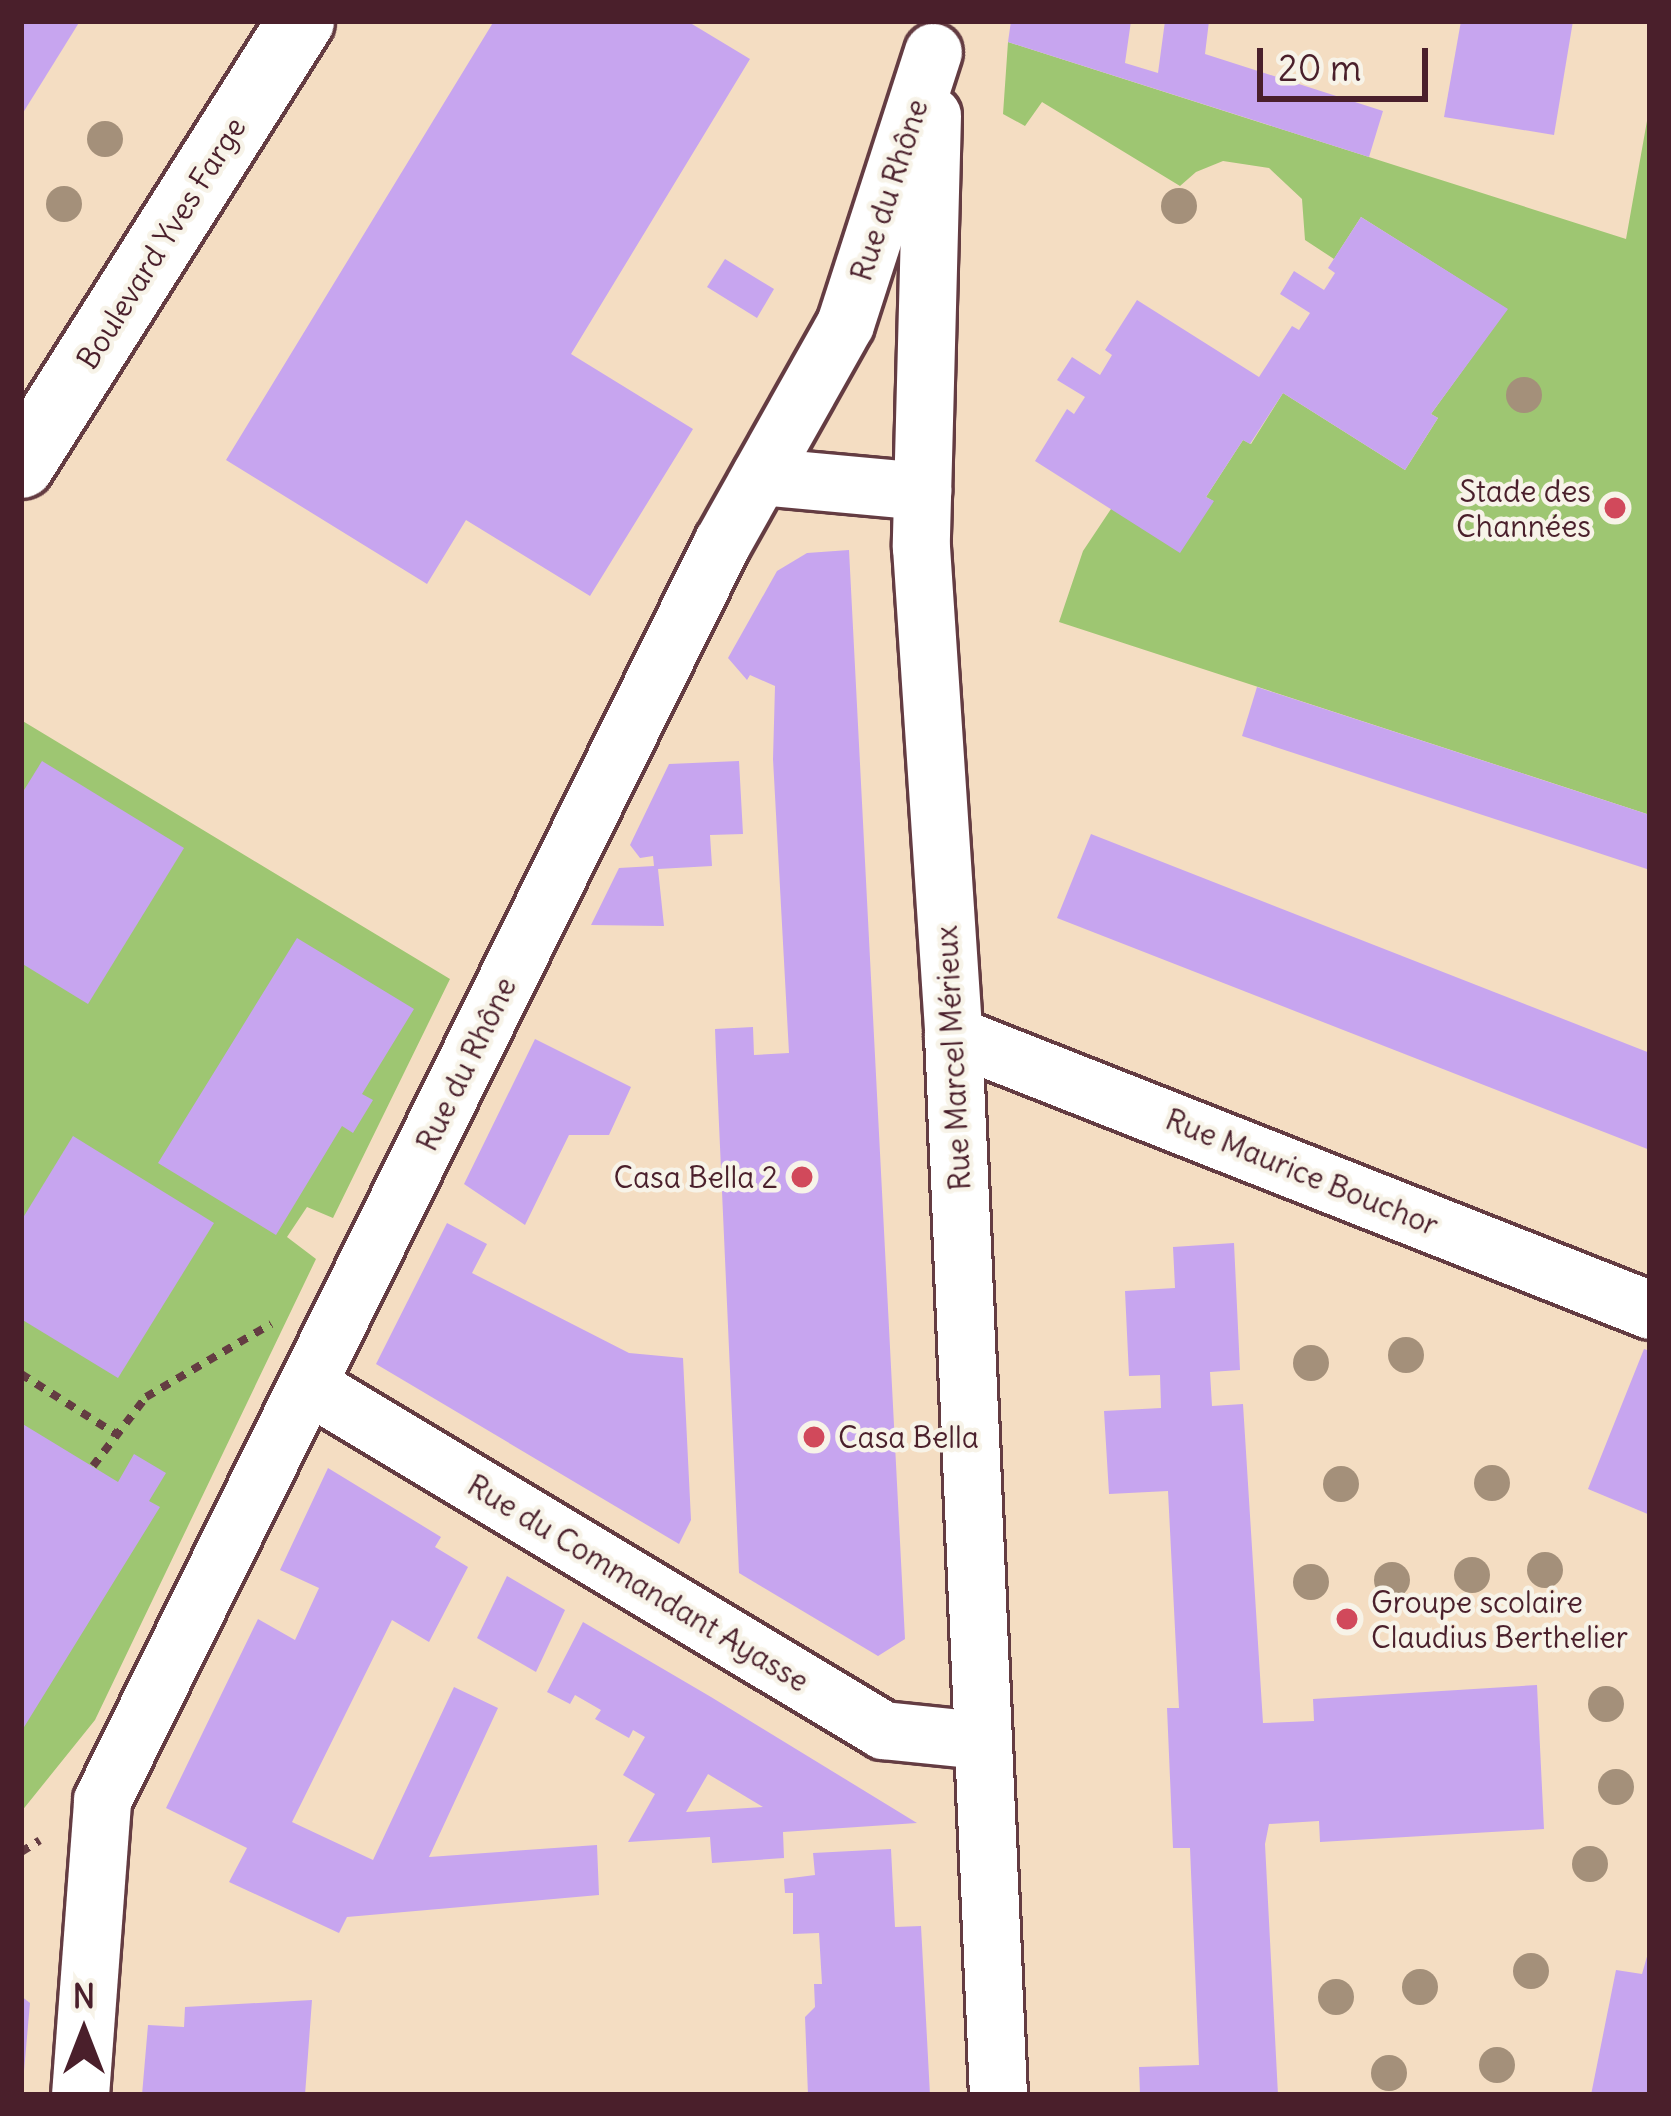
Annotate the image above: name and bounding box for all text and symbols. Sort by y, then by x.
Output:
scale bar [1263,24,1434,98]
text: 20 m [1278,46,1362,91]
street label: Rue du Rhône [843,95,935,285]
street label: Boulevard Yves Farge [69,111,253,375]
place label: Stade des Channées [1456,473,1591,544]
marker: Stade des Channées [1602,495,1628,521]
street label: Rue Marcel Mérieux [928,925,978,1191]
street label: Rue du Rhône [408,971,524,1157]
street label: Rue Maurice Bouchor [1160,1101,1444,1243]
place label: Casa Bella 2 [613,1159,778,1195]
marker: Casa Bella 2 [789,1164,815,1190]
place label: Casa Bella [838,1419,979,1455]
marker: Casa Bella [801,1424,827,1450]
street label: Rue du Commandant Ayasse [461,1467,815,1699]
place label: Groupe scolaire Claudius Berthelier [1371,1584,1628,1654]
marker: Groupe scolaire Claudius Berthelier [1334,1606,1360,1632]
north arrow [24,1972,144,2092]
text: N [73,1975,95,2017]

